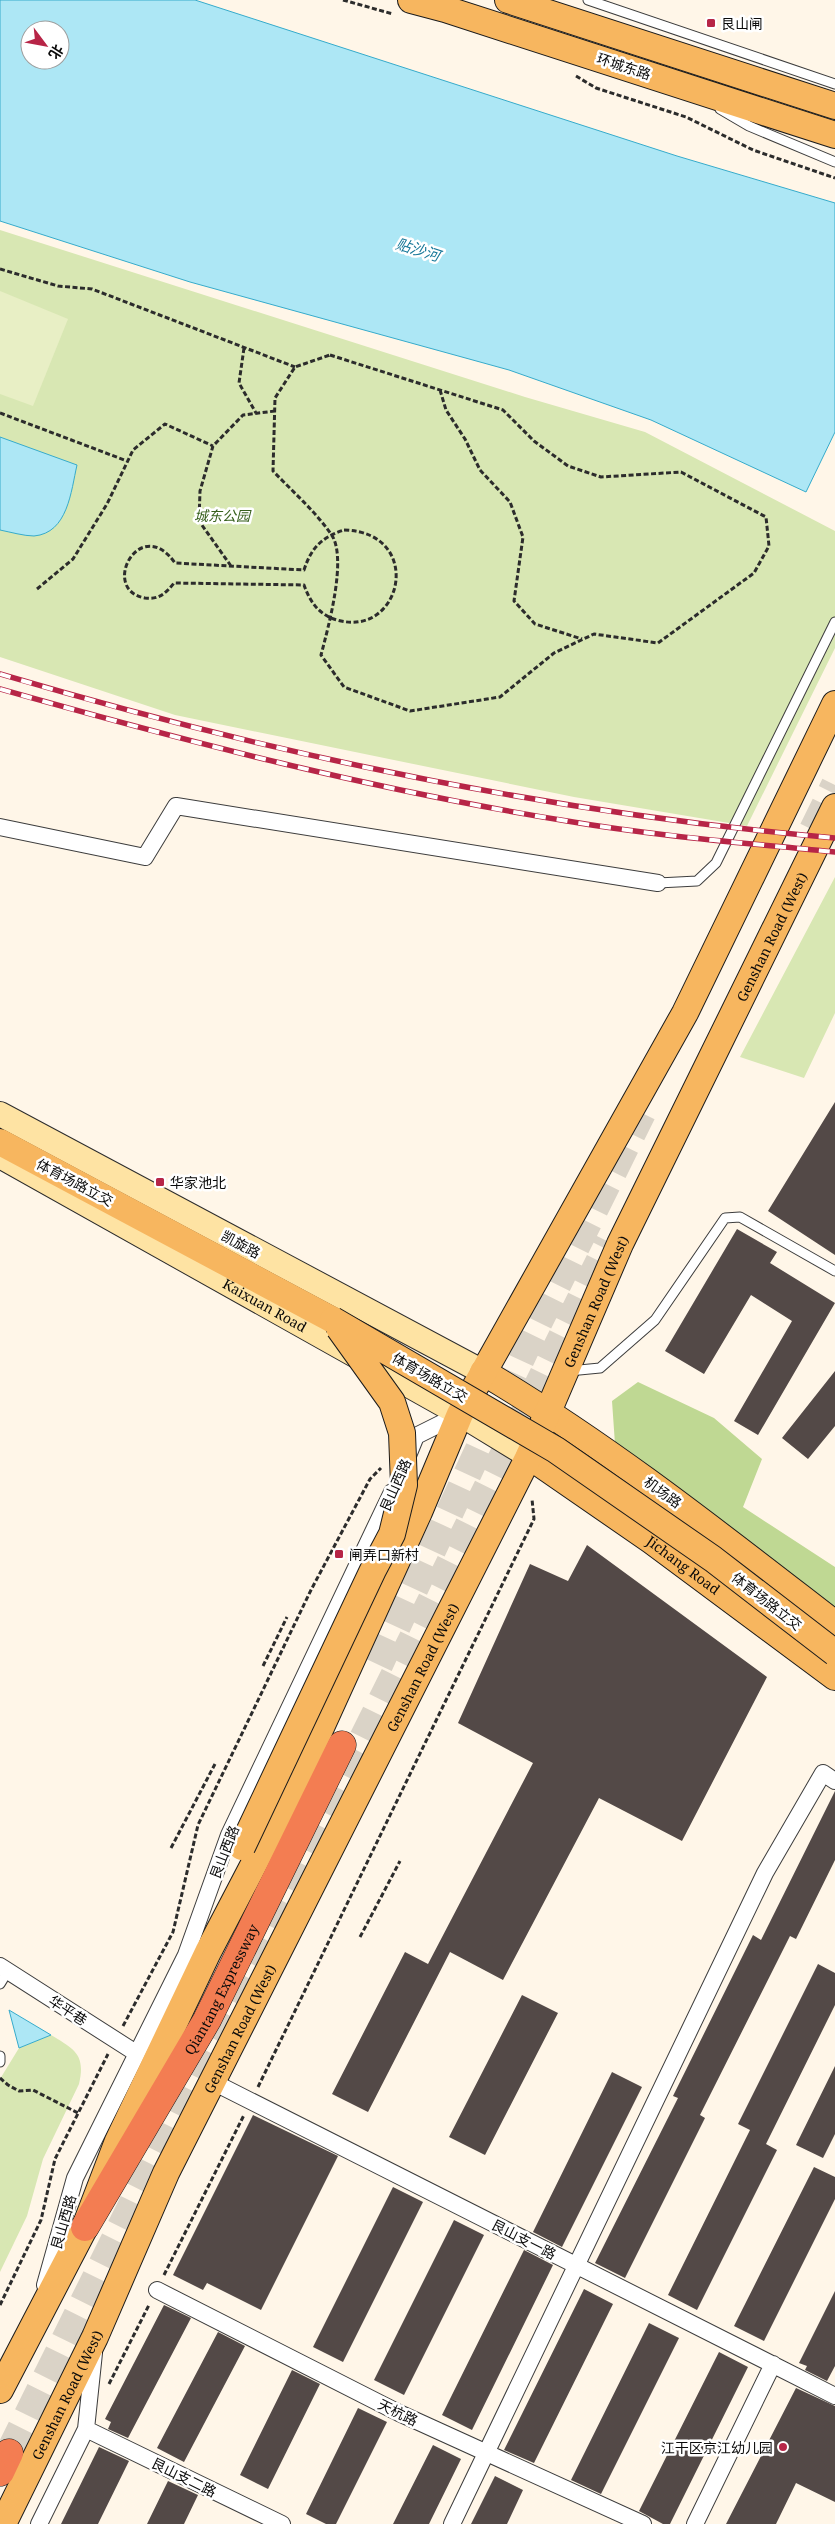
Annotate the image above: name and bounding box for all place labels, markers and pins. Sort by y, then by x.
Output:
place label: 艮山闸 [721,14,763,33]
marker: 艮山闸 [705,17,717,29]
place label: 华家池北 [170,1173,226,1192]
marker: 华家池北 [154,1176,166,1188]
place label: 闸弄口新村 [349,1545,419,1564]
marker: 闸弄口新村 [333,1548,345,1560]
place label: 江干区京江幼儿园 [661,2438,773,2457]
marker: 江干区京江幼儿园 [777,2441,789,2453]

